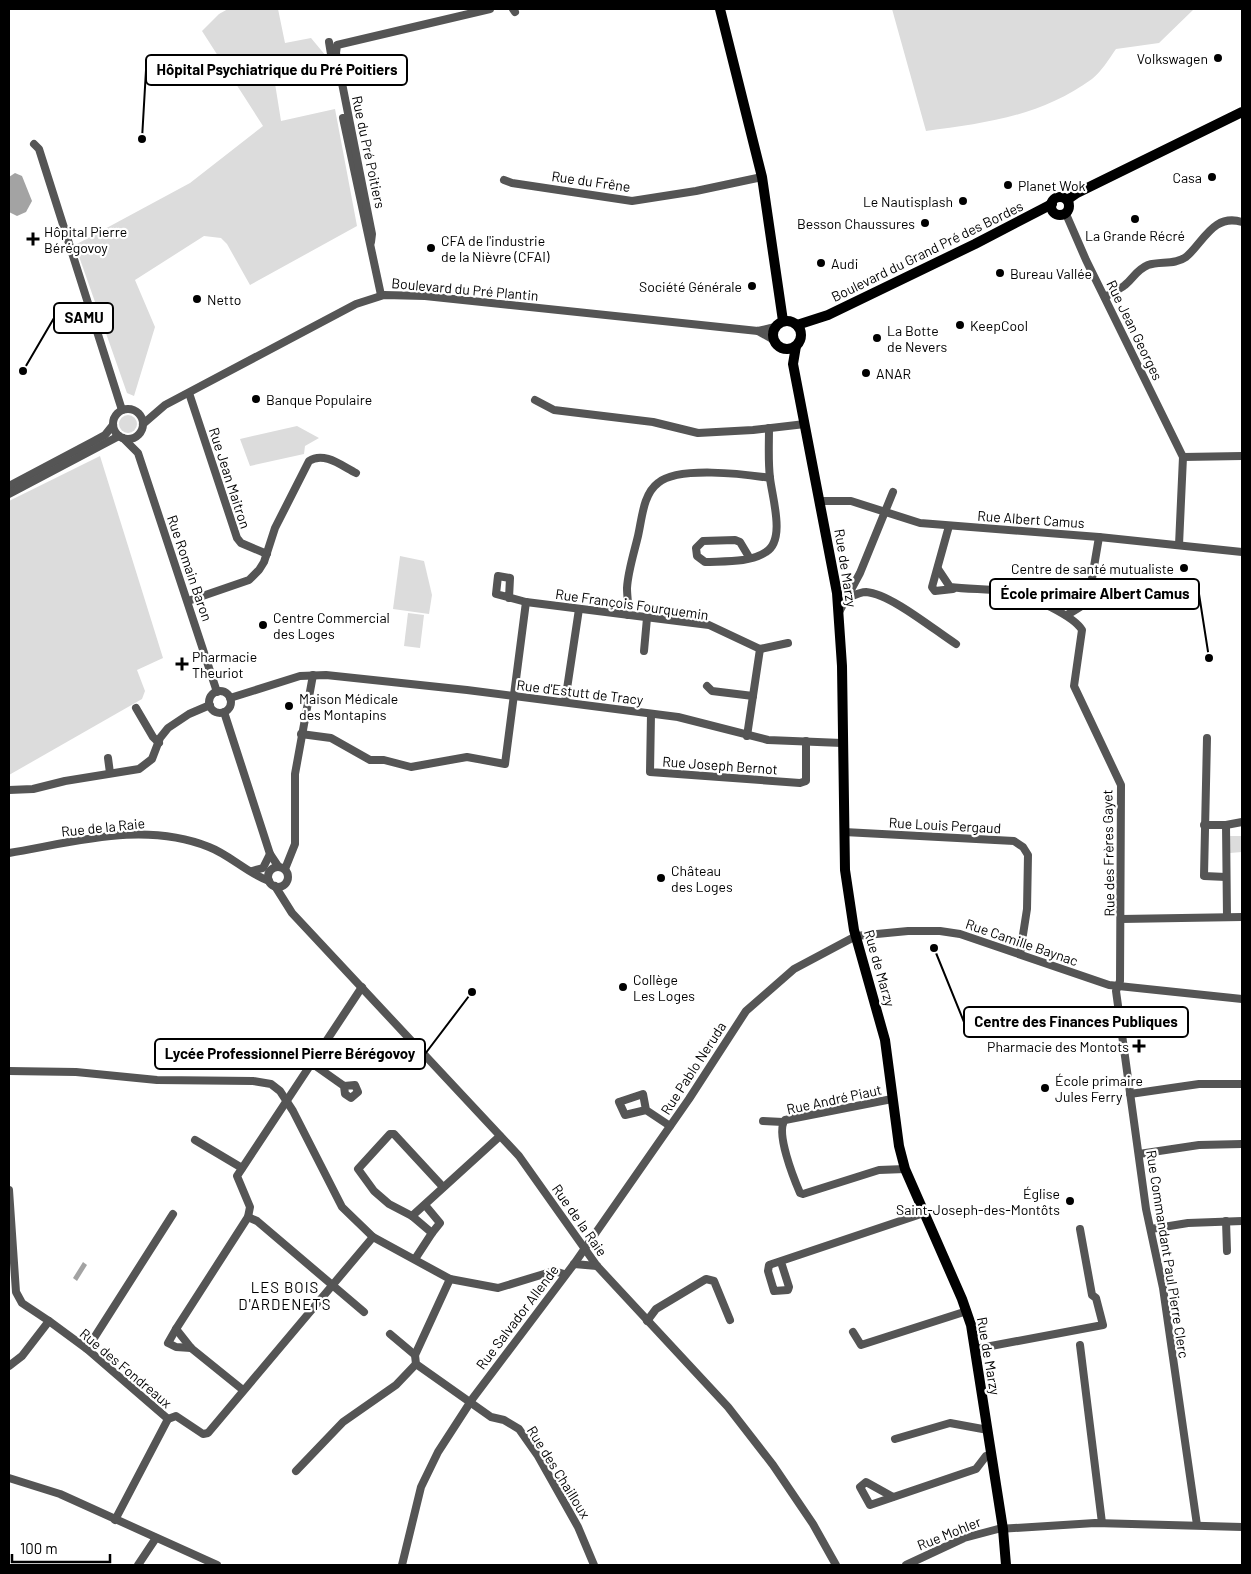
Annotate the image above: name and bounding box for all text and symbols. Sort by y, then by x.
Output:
place label: Volkswagen [1137,50,1208,67]
marker: Volkswagen [1212,52,1224,64]
callout: Hôpital Psychiatrique du Pré Poitiers [146,55,407,85]
text: Hôpital Psychiatrique du Pré Poitiers [157,60,398,78]
street label: Rue du Pré Poitiers [349,94,389,210]
street label: Rue du Frêne [550,167,632,195]
place label: Casa [1173,169,1202,186]
marker: Casa [1206,171,1218,183]
place label: Planet Wok [1018,177,1086,194]
marker: Planet Wok [1002,179,1014,191]
place label: Le Nautisplash [863,193,953,210]
marker: Le Nautisplash [957,195,969,207]
street label: Boulevard du Grand Pré des Bordes [828,197,1026,305]
marker: La Grande Récré [1129,213,1141,225]
place label: Besson Chaussures [797,215,915,232]
marker: Besson Chaussures [919,217,931,229]
place label: Hôpital Pierre Bérégovoy [44,223,127,256]
place label: La Grande Récré [1085,227,1185,244]
marker: Hôpital Pierre Bérégovoy [26,232,40,246]
place label: CFA de l'industrie de la Nièvre (CFAI) [441,232,550,265]
marker: CFA de l'industrie de la Nièvre (CFAI) [425,242,437,254]
place label: Audi [831,255,858,272]
marker: Audi [815,257,827,269]
place label: Bureau Vallée [1010,265,1092,282]
marker: Bureau Vallée [994,267,1006,279]
street label: Boulevard du Pré Plantin [391,274,539,304]
street label: Rue Jean Georges [1103,277,1167,383]
place label: Société Générale [639,278,742,295]
marker: Société Générale [746,280,758,292]
place label: Netto [207,291,241,308]
marker: Netto [191,293,203,305]
callout: SAMU [54,303,113,333]
text: SAMU [64,308,104,326]
place label: KeepCool [970,317,1028,334]
marker: KeepCool [954,319,966,331]
place label: La Botte de Nevers [887,322,948,355]
marker: La Botte de Nevers [871,332,883,344]
place label: ANAR [876,365,911,382]
marker: ANAR [860,367,872,379]
place label: Banque Populaire [266,391,372,408]
marker: Banque Populaire [250,393,262,405]
street label: Rue Jean Maitron [206,425,254,531]
street label: Rue Albert Camus [977,507,1086,531]
street label: Rue Romain Baron [164,513,216,623]
street label: Rue de Marzy [831,528,861,609]
place label: Centre de santé mutualiste [1011,560,1174,577]
marker: Centre de santé mutualiste [1178,562,1190,574]
callout: École primaire Albert Camus [990,579,1199,609]
text: École primaire Albert Camus [1000,584,1190,602]
street label: Rue François Fourquemin [554,585,710,623]
place label: Centre Commercial des Loges [273,609,390,642]
marker: Centre Commercial des Loges [257,619,269,631]
place label: Pharmacie Theuriot [192,648,257,681]
marker: Pharmacie Theuriot [176,658,188,670]
street label: Rue d'Estutt de Tracy [516,676,645,708]
place label: Maison Médicale des Montapins [299,690,398,723]
marker: Maison Médicale des Montapins [283,700,295,712]
street label: Rue Joseph Bernot [662,752,778,778]
street label: Rue des Frères Gayet [1098,789,1118,917]
street label: Rue de la Raie [60,814,146,840]
street label: Rue Louis Pergaud [888,814,1002,836]
place label: Château des Loges [671,862,733,895]
marker: Château des Loges [655,872,667,884]
street label: Rue Camille Baynac [963,915,1081,969]
street label: Rue de Marzy [861,928,899,1009]
place label: Collège Les Loges [633,971,695,1004]
marker: Collège Les Loges [617,981,629,993]
callout: Centre des Finances Publiques [964,1007,1188,1037]
text: Centre des Finances Publiques [974,1012,1178,1030]
street label: Rue Pablo Neruda [657,1018,729,1118]
place label: Pharmacie des Montots [987,1038,1129,1055]
callout: Lycée Professionnel Pierre Bérégovoy [155,1039,425,1069]
marker: Pharmacie des Montots [1133,1040,1145,1052]
text: Lycée Professionnel Pierre Bérégovoy [165,1044,416,1062]
place label: École primaire Jules Ferry [1055,1072,1143,1105]
street label: Rue André Piaut [785,1081,883,1117]
marker: École primaire Jules Ferry [1039,1082,1051,1094]
street label: Rue Commandant Paul Pierre Clerc [1143,1149,1193,1359]
street label: Rue de la Raie [549,1181,611,1259]
place label: Église Saint-Joseph-des-Montôts [896,1185,1060,1218]
marker: Église Saint-Joseph-des-Montôts [1064,1195,1076,1207]
street label: Rue Salvador Allende [472,1261,562,1373]
district label: LES BOIS D'ARDENETS [238,1278,332,1313]
street label: Rue de Marzy [974,1316,1004,1397]
street label: Rue des Fondreaux [77,1325,176,1412]
street label: Rue des Chailloux [524,1423,594,1522]
street label: Rue Mohler [915,1513,983,1553]
scale bar [12,1532,110,1564]
text: 100 m [20,1539,58,1557]

